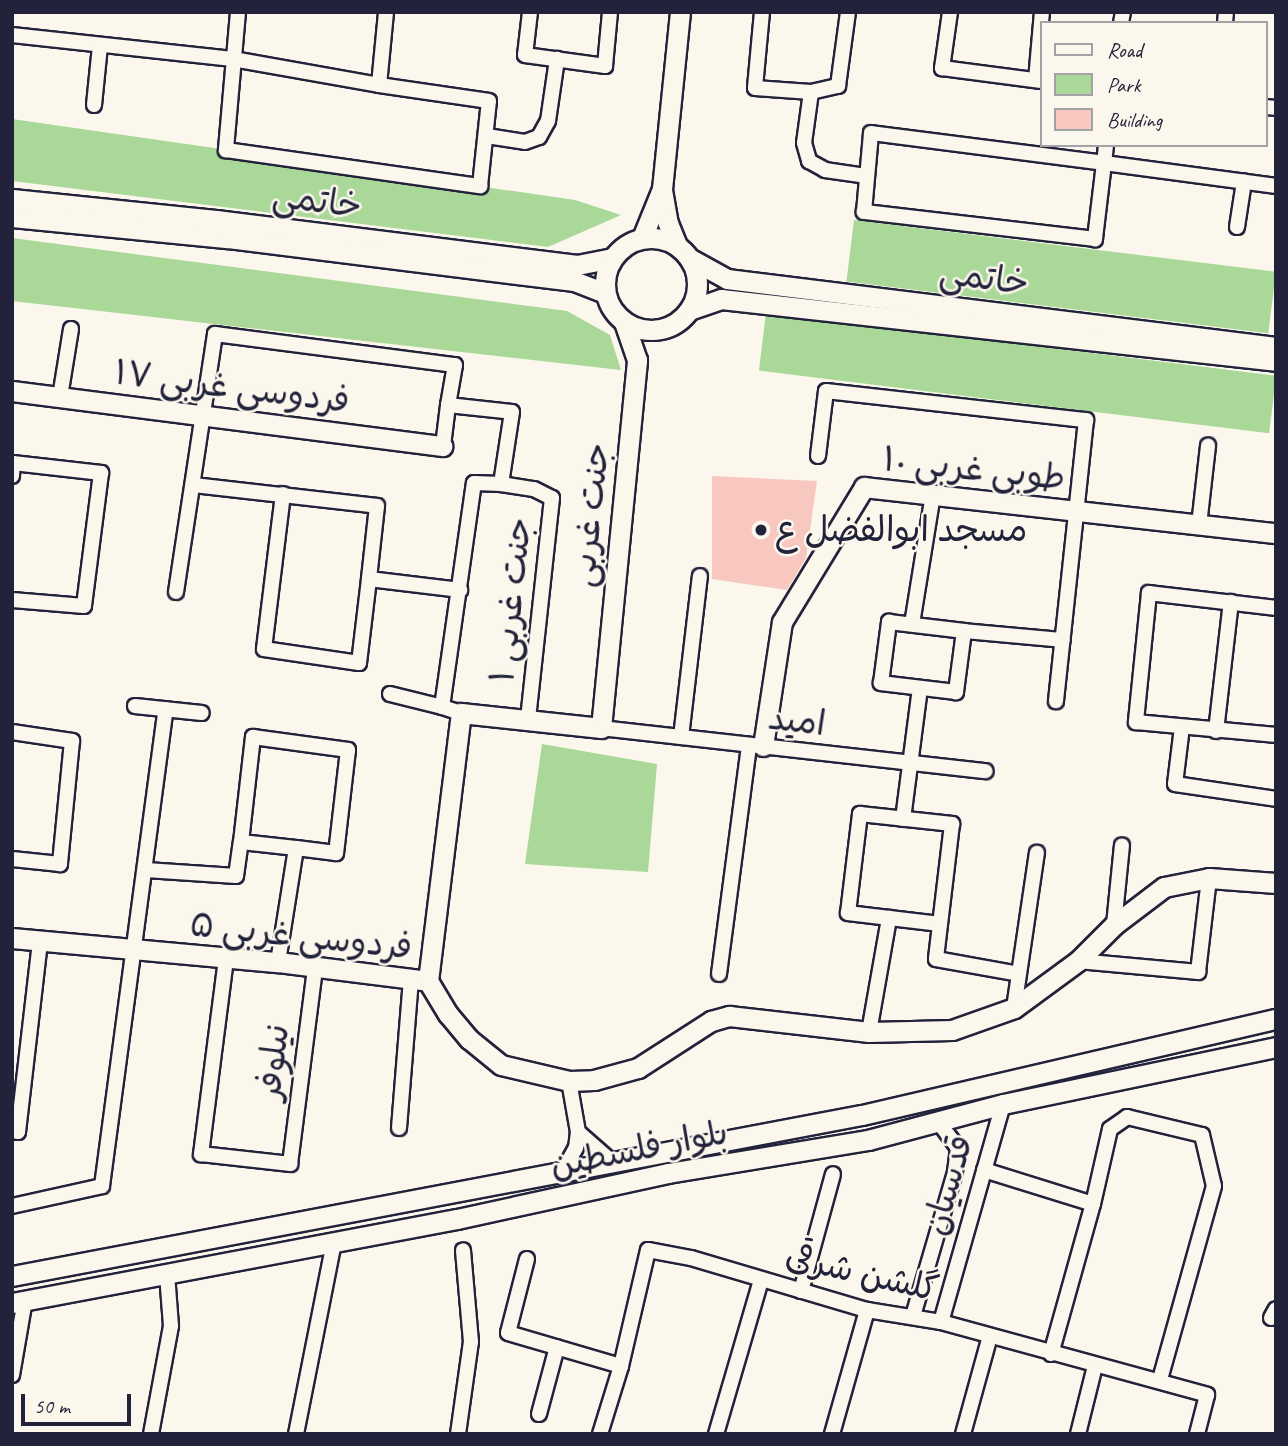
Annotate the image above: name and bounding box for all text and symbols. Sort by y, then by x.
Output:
legend [1040,21,1267,147]
text: Road [1107,37,1142,63]
text: Park [1107,72,1140,98]
text: Building [1107,107,1162,133]
street label: خاتمی [270,175,364,227]
street label: خاتمی [937,252,1031,304]
street label: فردوسی غربی ۱۷ [112,352,352,422]
street label: طوبی غربی ۱۰ [881,439,1067,499]
street label: جنت غربی [562,441,618,589]
place label: مسجد ابوالفضل ع [775,509,1027,551]
street label: جنت غربی ۱ [481,515,541,685]
marker: مسجد ابوالفضل ع [753,522,769,538]
street label: امید [766,697,828,745]
street label: فردوسی غربی ۵ [188,903,414,969]
street label: نیلوفر [248,1022,298,1102]
street label: بلوار فلسطین [547,1111,731,1187]
street label: قدسیان [914,1130,982,1240]
street label: گلشن شرقی [782,1235,942,1311]
scale bar [24,1380,135,1424]
text: 50 m [34,1393,70,1419]

